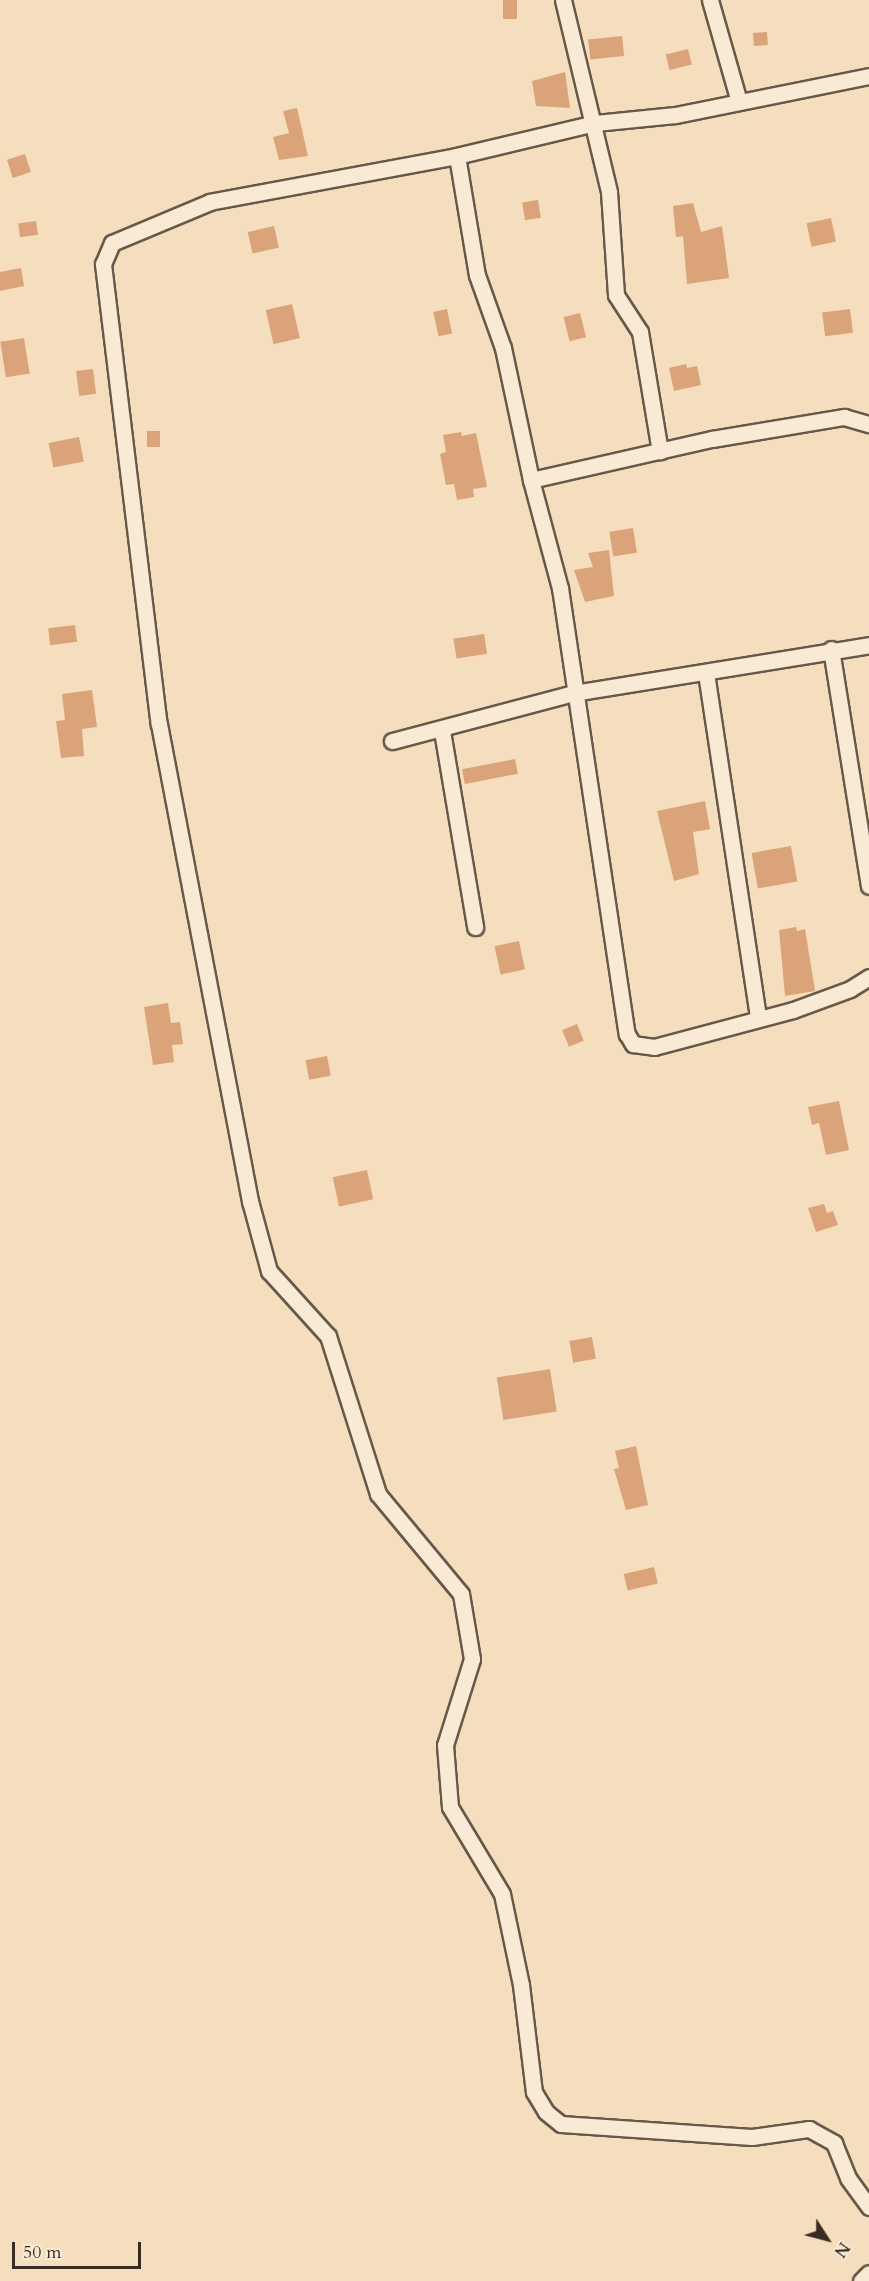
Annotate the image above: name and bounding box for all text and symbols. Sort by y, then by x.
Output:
north arrow [797,2209,857,2269]
scale bar [15,2230,144,2268]
text: N [829,2237,855,2262]
text: 50 m [23,2240,62,2265]

